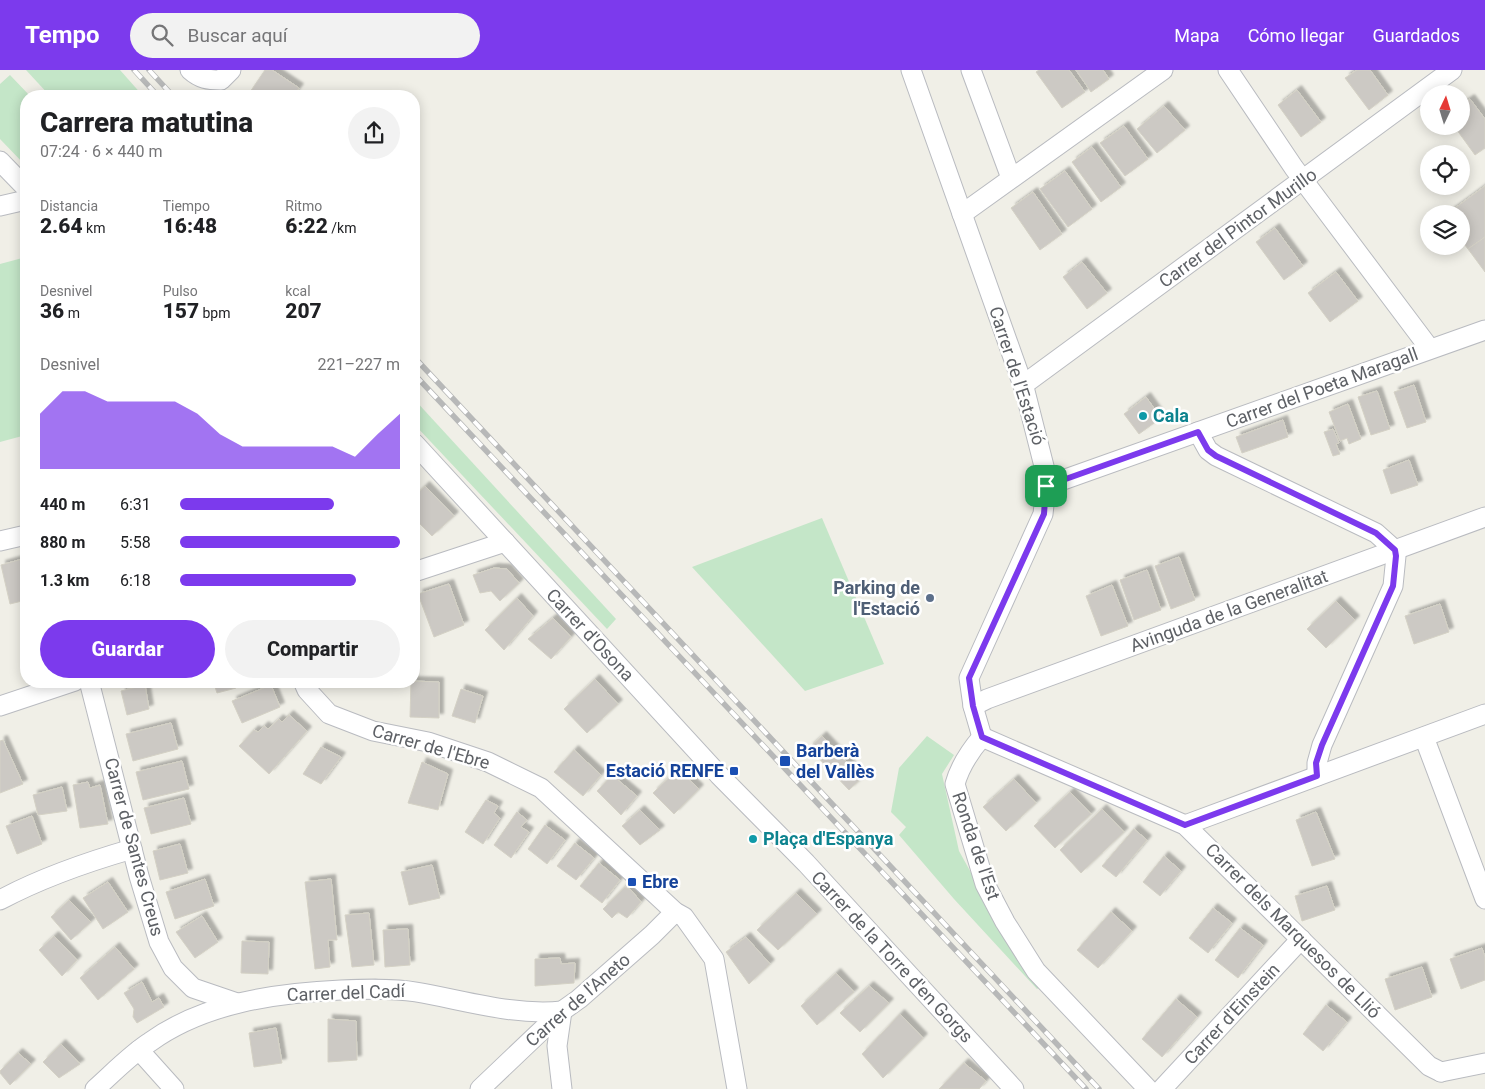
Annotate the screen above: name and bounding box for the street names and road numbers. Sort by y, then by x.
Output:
street label: Carrer del Pintor Murillo [1155,163,1321,292]
street label: Carrer de l'Estació [985,304,1050,448]
street label: Carrer del Poeta Maragall [1223,343,1421,432]
street label: Avinguda de la Generalitat [1127,565,1331,656]
street label: Carrer d'Osona [542,584,638,685]
street label: Carrer de l'Ebre [370,720,492,773]
street label: Carrer de Santes Creus [101,755,168,938]
street label: Ronda de l'Est [948,789,1005,903]
street label: Carrer dels Marquesos de Llió [1201,839,1385,1023]
street label: Carrer de la Torre d'en Gorgs [807,867,977,1047]
street label: Carrer de l'Aneto [521,949,634,1051]
street label: Carrer d'Einstein [1179,959,1284,1069]
street label: Carrer del Cadí [286,980,406,1005]

